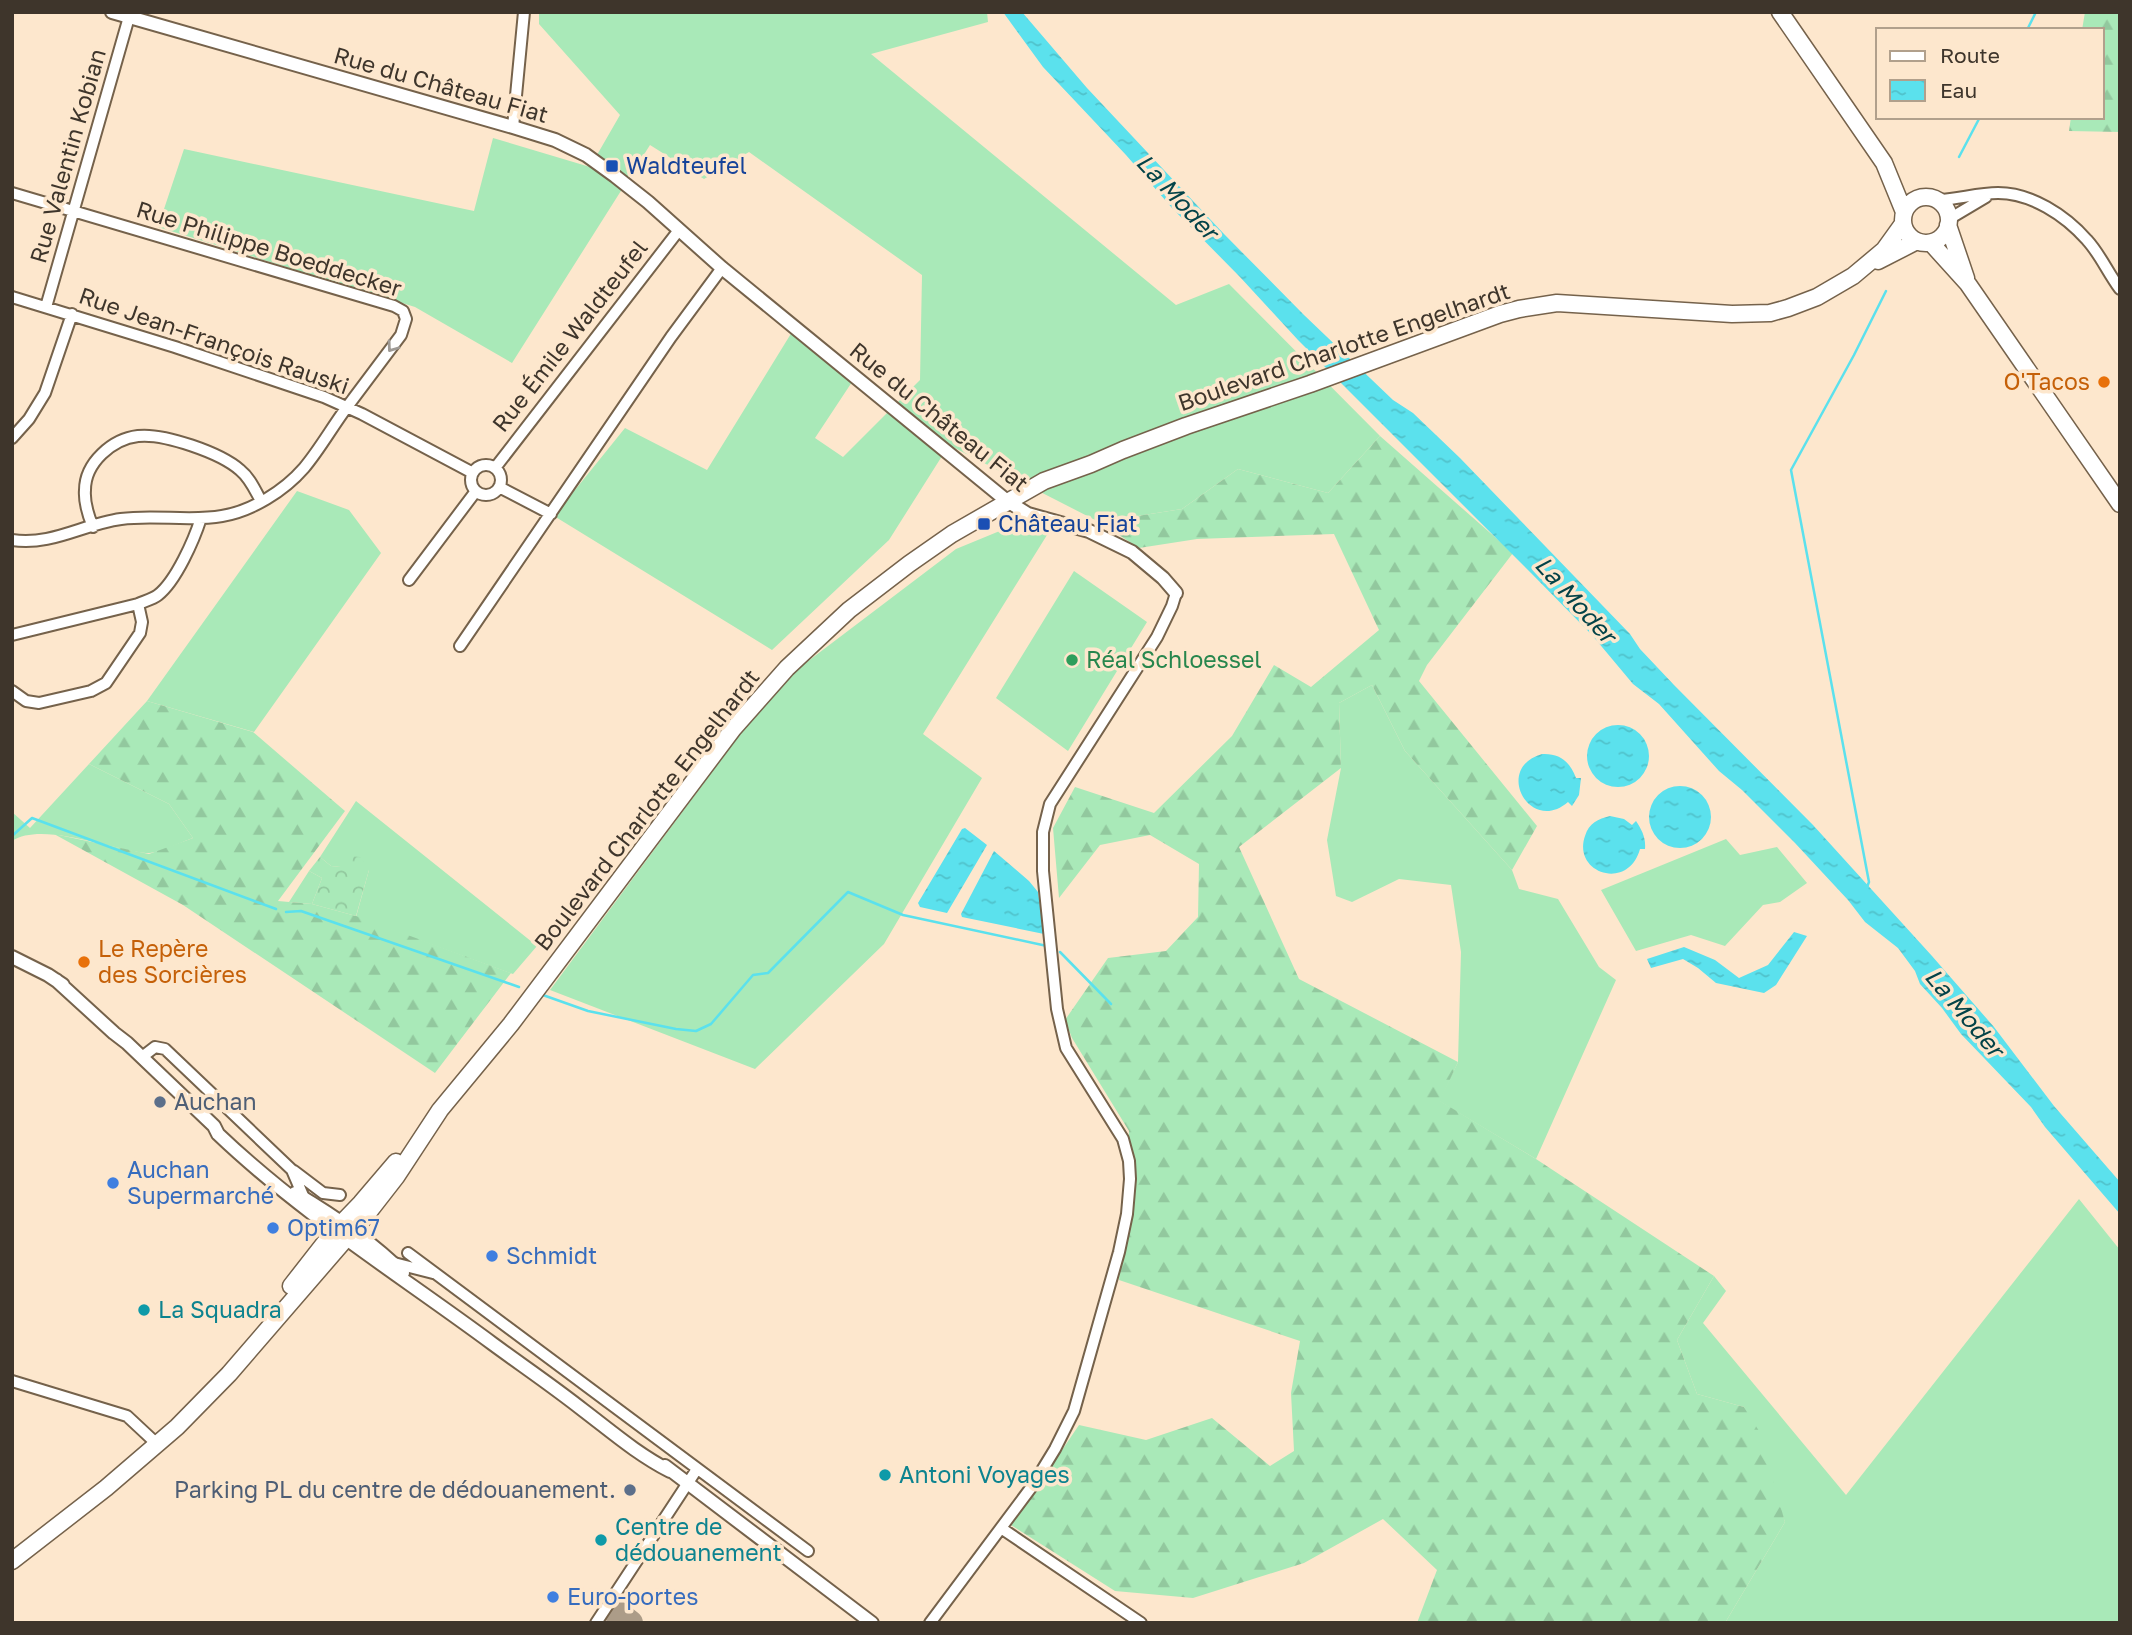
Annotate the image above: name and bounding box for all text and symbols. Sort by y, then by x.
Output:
legend [1876,28,2104,119]
street label: Rue du Château Fiat [331,40,552,128]
text: Route [1940,42,2000,68]
street label: Rue Valentin Kobian [23,45,111,266]
text: Eau [1940,77,1977,103]
water label: La Moder [1131,147,1228,247]
place label: Waldteufel [626,151,747,179]
marker: Waldteufel [604,158,620,174]
street label: Rue Philippe Boeddecker [133,194,405,302]
street label: Rue Émile Waldteufel [486,234,653,437]
street label: Boulevard Charlotte Engelhardt [1174,276,1513,416]
street label: Rue Jean-François Rauski [76,281,353,399]
street label: Rue du Château Fiat [845,336,1035,497]
one-way arrow [388,339,400,352]
place label: O'Tacos [2004,367,2090,395]
marker: O'Tacos [2096,374,2112,390]
place label: Château Fiat [998,509,1138,537]
marker: Château Fiat [976,516,992,532]
water label: La Moder [1530,550,1625,651]
place label: Réal Schloessel [1086,645,1262,673]
marker: Réal Schloessel [1064,652,1080,668]
street label: Boulevard Charlotte Engelhardt [528,663,765,956]
place label: Le Repère des Sorcières [98,934,247,988]
marker: Le Repère des Sorcières [76,954,92,970]
water label: La Moder [1920,962,2013,1065]
place label: Auchan [174,1087,257,1115]
marker: Auchan [152,1094,168,1110]
place label: Auchan Supermarché [127,1155,274,1209]
marker: Auchan Supermarché [105,1175,121,1191]
place label: Optim67 [287,1213,380,1241]
marker: Optim67 [265,1220,281,1236]
place label: Schmidt [506,1241,597,1269]
marker: Schmidt [484,1248,500,1264]
place label: La Squadra [158,1295,282,1323]
marker: La Squadra [136,1302,152,1318]
place label: Antoni Voyages [899,1460,1070,1488]
marker: Antoni Voyages [877,1467,893,1483]
place label: Parking PL du centre de dédouanement. [174,1475,616,1503]
marker: Parking PL du centre de dédouanement. [622,1482,638,1498]
place label: Centre de dédouanement [615,1512,782,1566]
marker: Centre de dédouanement [593,1532,609,1548]
place label: Euro-portes [567,1582,698,1610]
marker: Euro-portes [545,1589,561,1605]

